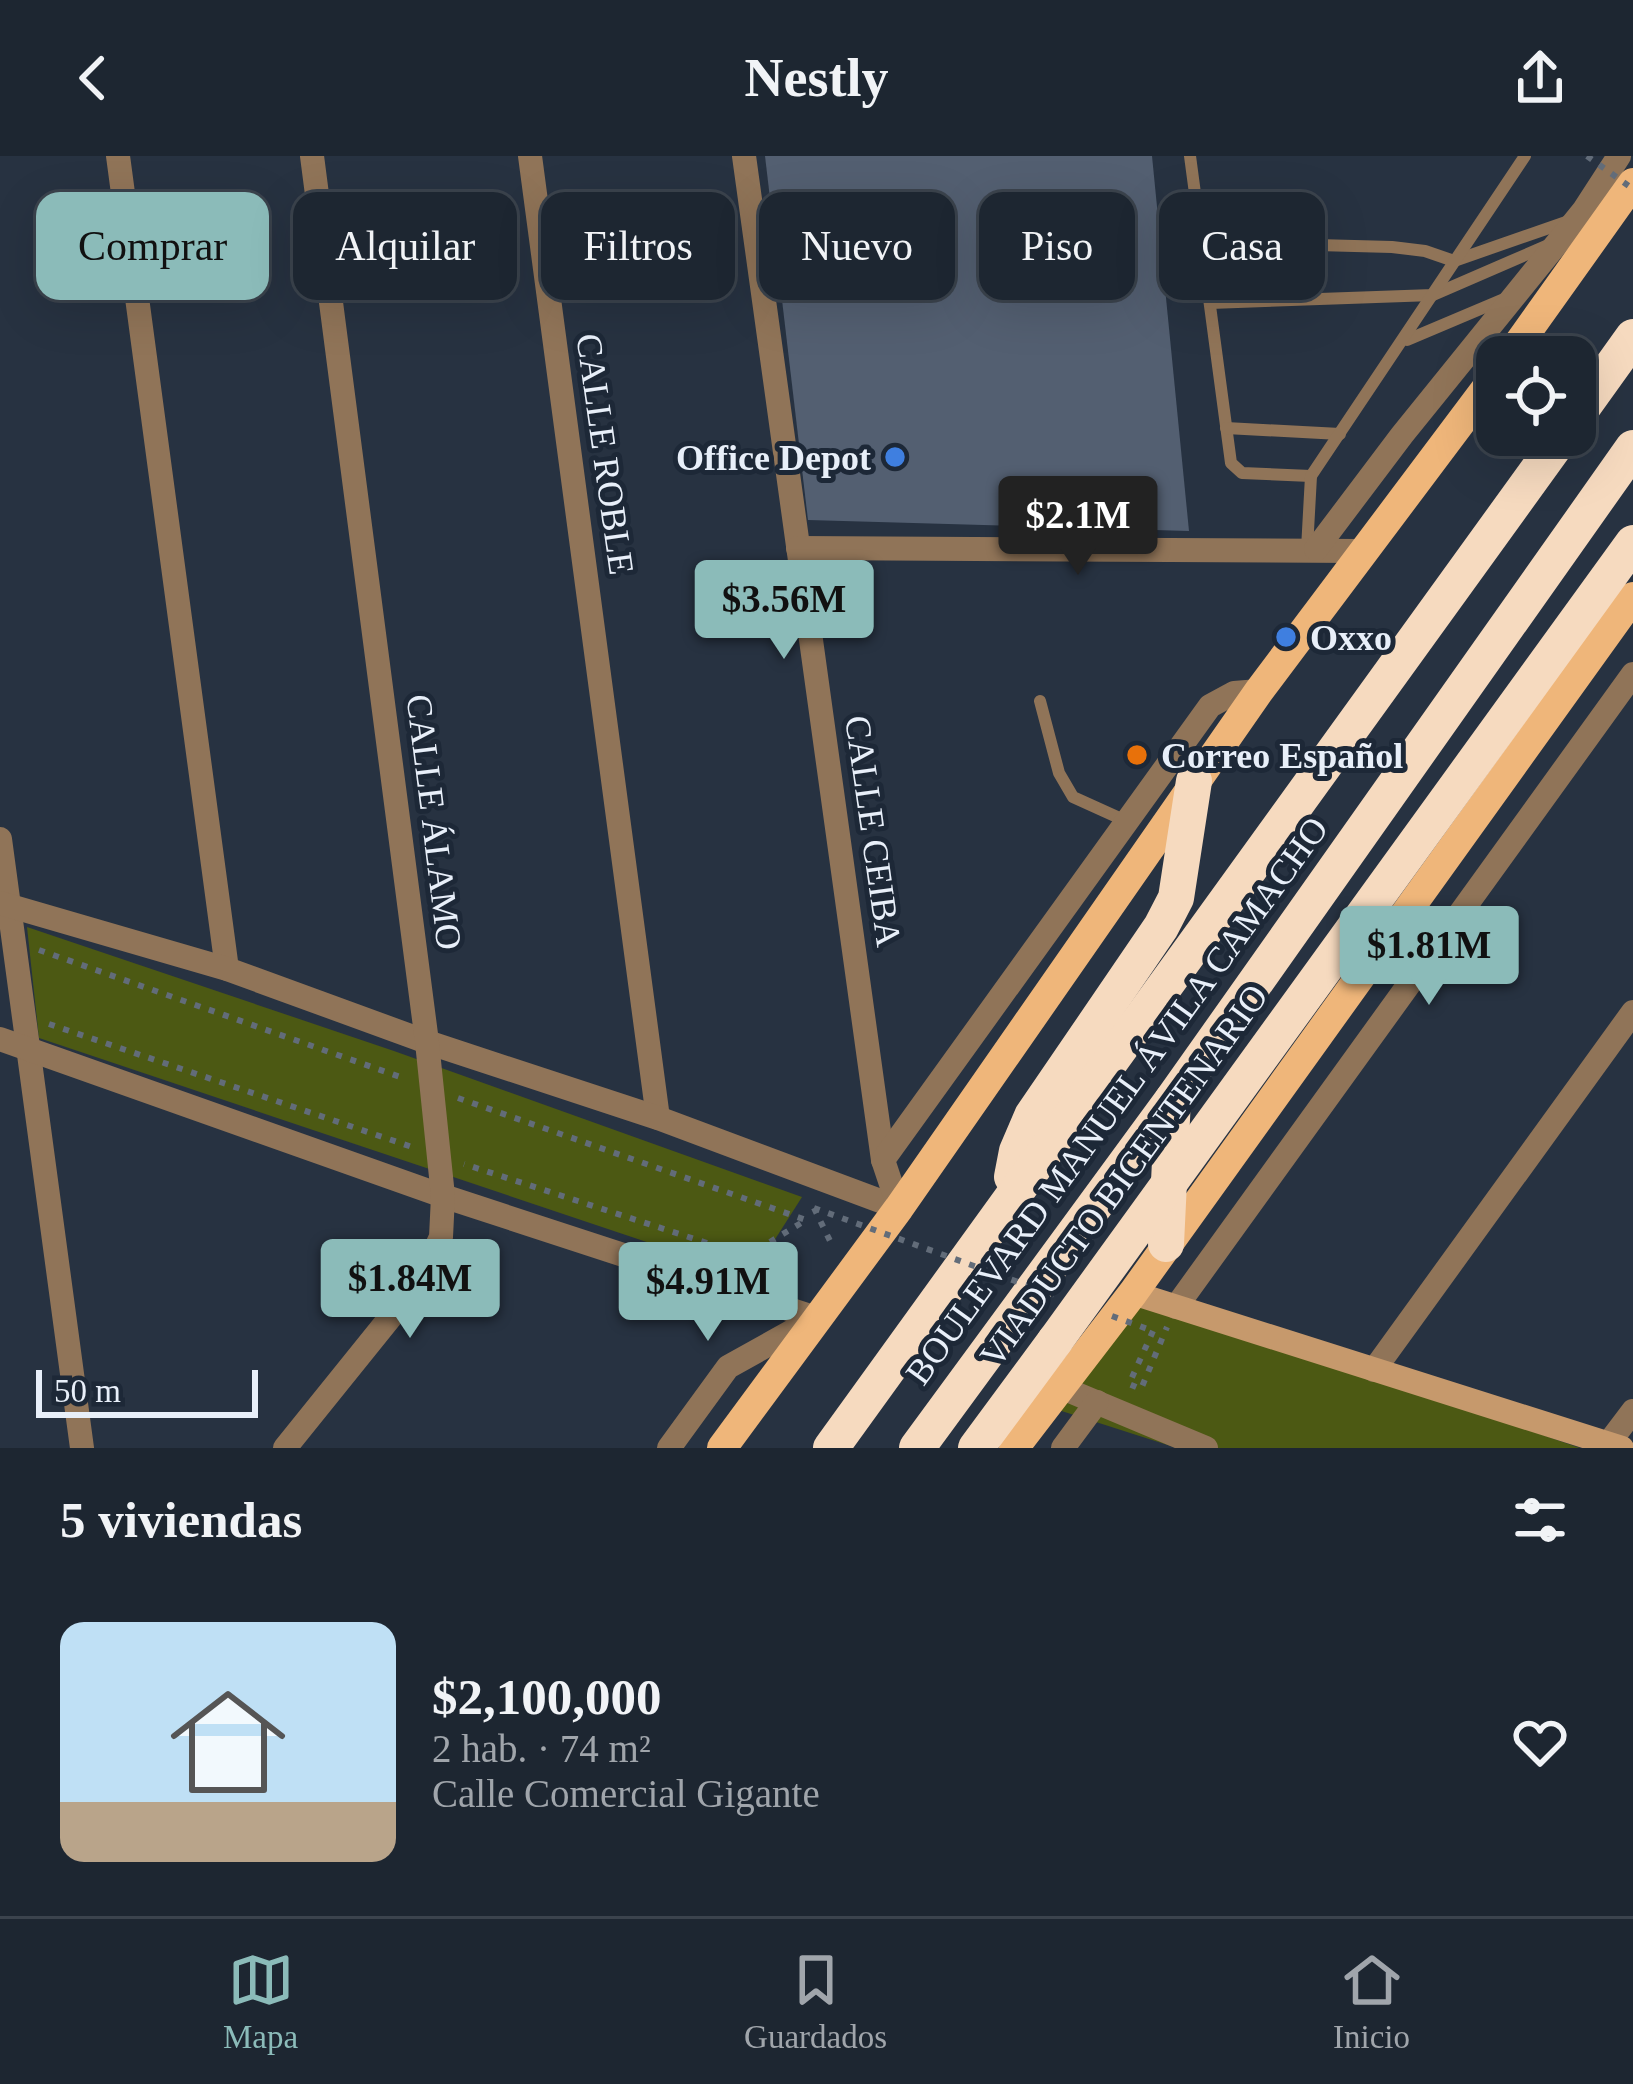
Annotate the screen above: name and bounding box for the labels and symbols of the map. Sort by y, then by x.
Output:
street label: CALLE ROBLE [568,331,642,577]
place label: Office Depot [676,438,871,478]
marker: Office Depot [882,444,908,470]
pin: $2.1M [994,476,1162,578]
pin: $3.56M [686,560,882,662]
place label: Oxxo [1310,618,1392,658]
marker: Oxxo [1273,624,1299,650]
street label: CALLE ÁLAMO [398,692,470,952]
street label: CALLE CEIBA [837,713,909,949]
place label: Correo Español [1161,736,1403,776]
marker: Correo Español [1124,742,1150,768]
street label: BOULEVARD MANUEL ÁVILA CAMACHO [898,809,1336,1392]
pin: $1.81M [1331,906,1527,1008]
street label: VIADUCTO BICENTENARIO [972,977,1276,1374]
pin: $1.84M [312,1239,508,1341]
pin: $4.91M [610,1242,806,1344]
scale bar [36,1364,258,1417]

